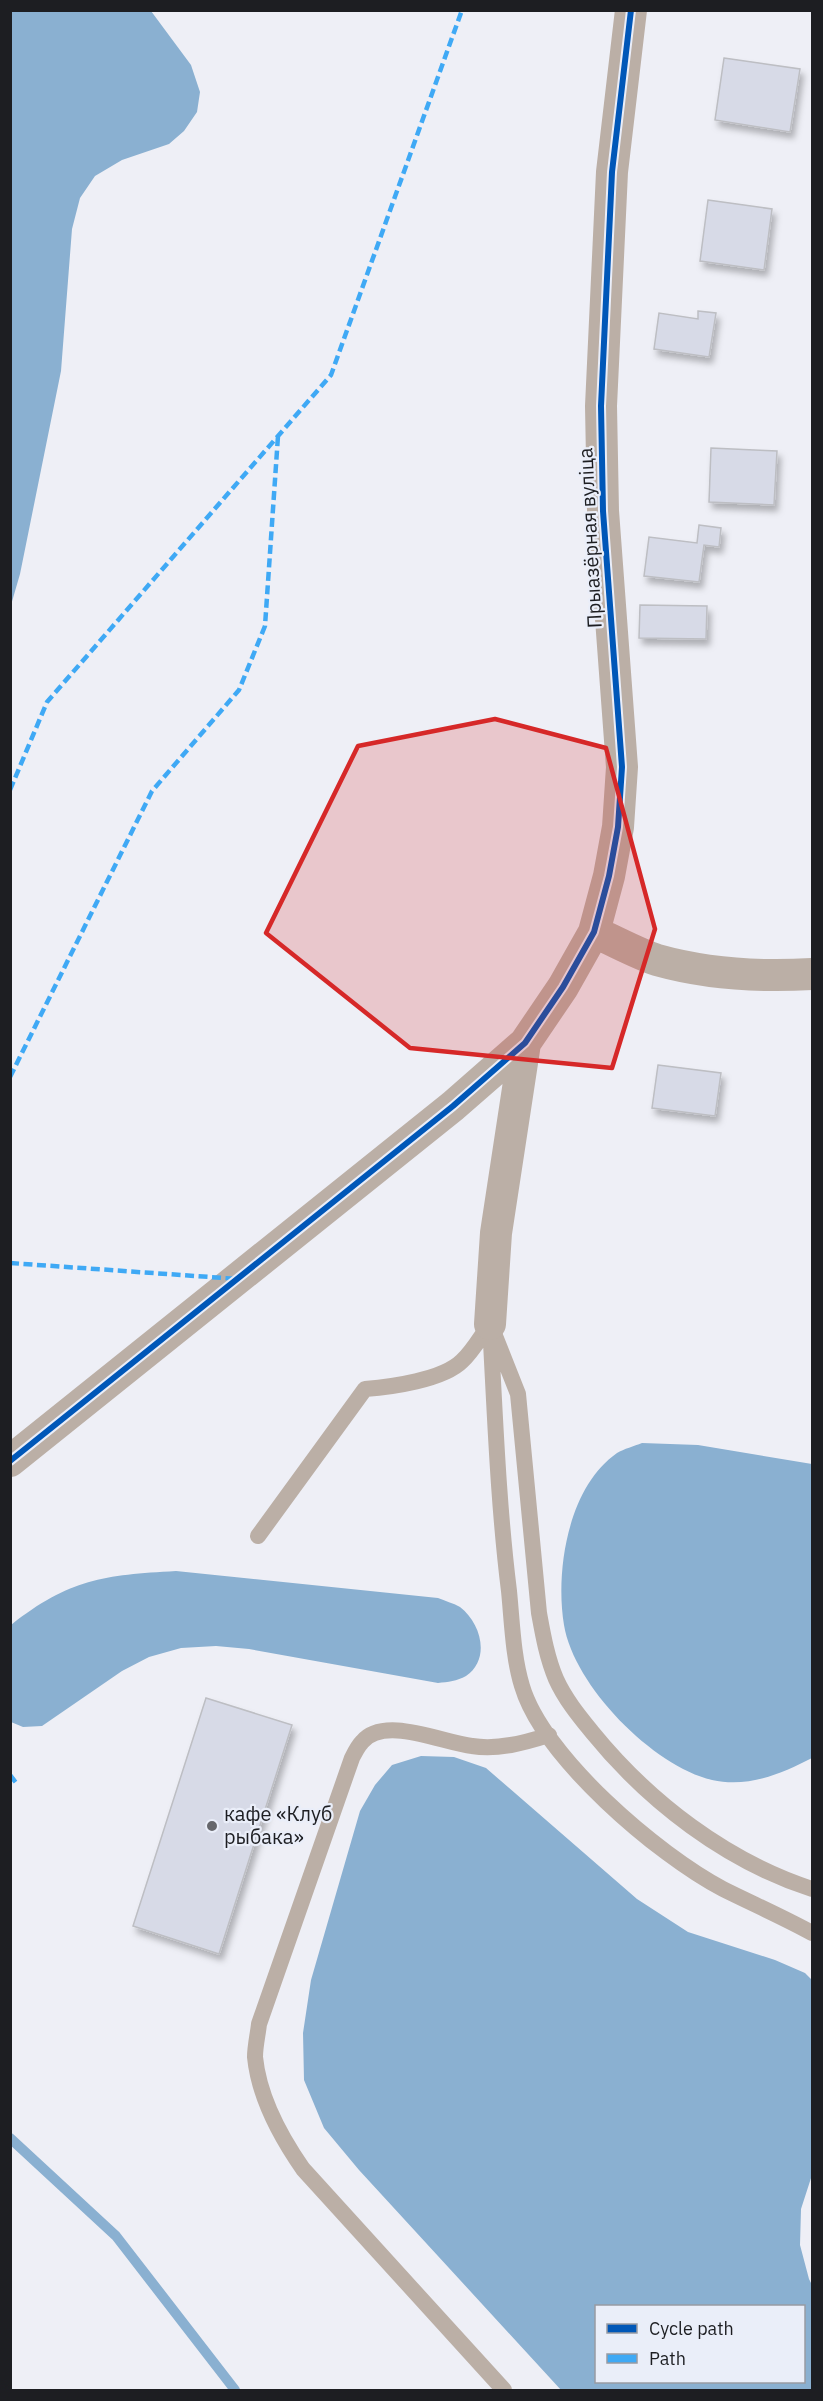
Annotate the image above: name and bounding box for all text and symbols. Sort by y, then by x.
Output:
street label: Прыазёрная вуліца [571,447,608,629]
place label: кафе «Клуб рыбака» [224,1800,332,1850]
marker: кафе «Клуб рыбака» [205,1819,219,1833]
legend [595,2305,805,2383]
text: Cycle path [649,2317,734,2340]
text: Path [649,2347,686,2370]

